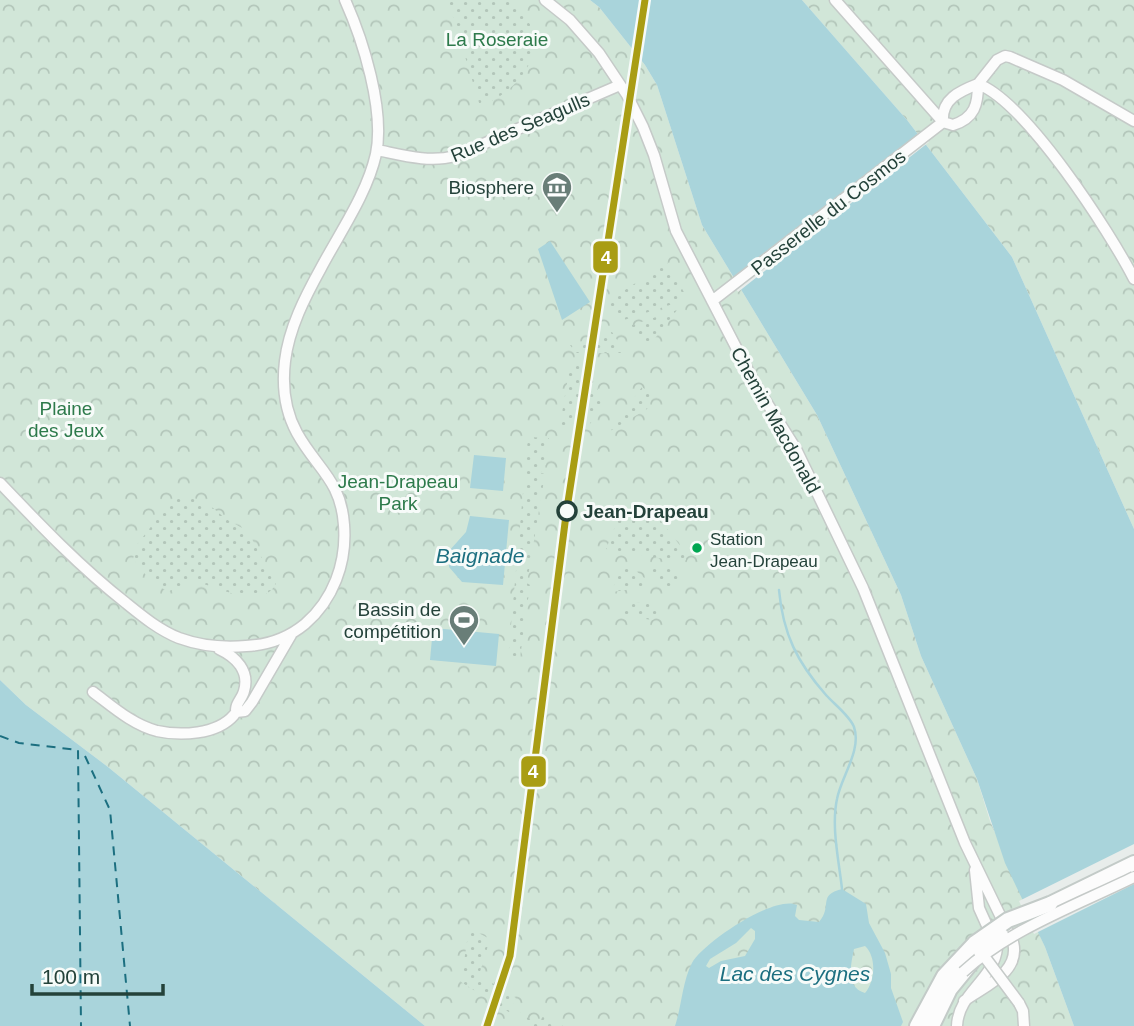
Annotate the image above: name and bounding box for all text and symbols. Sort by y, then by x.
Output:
park label: La Roseraie [446,29,548,50]
street label: Rue des Seagulls [448,89,593,166]
street label: Passerelle du Cosmos [747,146,910,279]
museum icon: Biosphere [540,170,574,214]
place label: Biosphere [448,177,534,198]
line badge: 4 [592,240,619,274]
text: 4 [601,247,612,268]
street label: Chemin Macdonald [727,344,824,497]
park label: Plaine des Jeux [28,398,105,441]
park label: Jean-Drapeau Park [338,471,458,514]
marker: Jean-Drapeau [557,501,577,521]
place label: Jean-Drapeau [583,501,709,522]
place label: Station Jean-Drapeau [710,530,818,571]
marker: Station Jean-Drapeau [690,541,704,555]
water label: Baignade [436,544,524,567]
place label: Bassin de compétition [344,599,441,642]
sports icon: Bassin de compétition [447,603,481,647]
line badge: 4 [520,755,547,788]
text: 4 [528,761,539,782]
scale bar [32,953,163,997]
water label: Lac des Cygnes [720,962,871,985]
text: 100 m [42,965,100,988]

